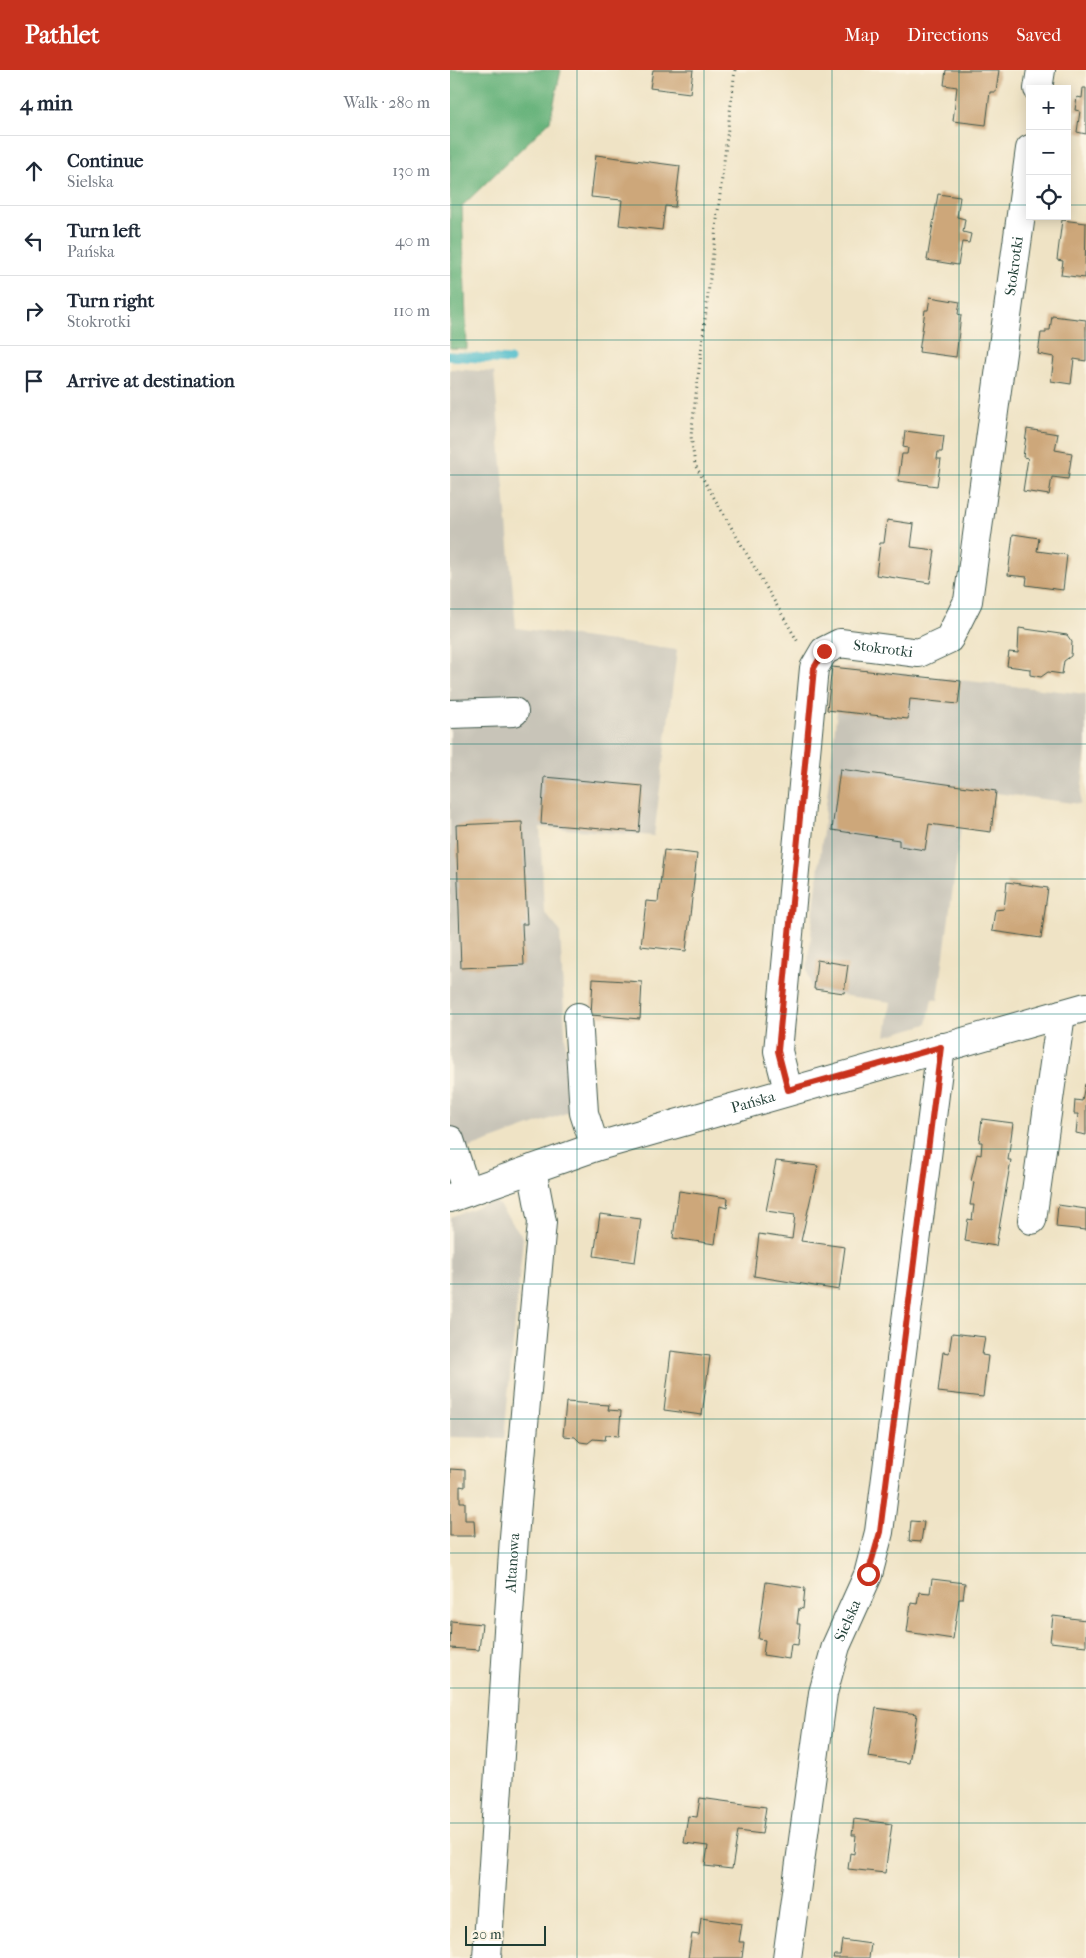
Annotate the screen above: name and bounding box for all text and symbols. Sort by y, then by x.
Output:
text: Pathlet [25,21,99,49]
text: Map [845,25,879,46]
text: Directions [907,25,988,46]
text: Saved [1016,25,1061,46]
map controls [1026,85,1071,220]
button: + [1026,85,1071,130]
text: 4 min [20,91,73,115]
text: Walk · 280 m [343,93,430,112]
button: − [1026,130,1071,175]
text: Continue [67,150,143,172]
icon: ahead [20,157,48,185]
text: 130 m [392,161,430,180]
text: Sielska [67,172,114,191]
button: locate [1026,175,1071,220]
text: Turn left [67,220,141,242]
icon: left [20,227,48,255]
text: 40 m [395,231,430,250]
street label: Stokrotki [1001,235,1027,297]
text: Pańska [67,242,115,261]
text: Turn right [67,290,154,312]
icon: right [20,297,48,325]
text: 110 m [393,301,430,320]
text: Stokrotki [67,312,131,331]
icon: arrive [20,367,48,395]
text: Arrive at destination [67,370,235,392]
street label: Stokrotki [852,636,914,661]
route end [813,640,836,663]
street label: Pańska [729,1087,778,1117]
street label: Altanowa [501,1531,523,1594]
route start [857,1563,880,1586]
street label: Sielska [830,1596,865,1644]
scale bar [465,1923,546,1946]
text: 20 m [472,1926,502,1943]

